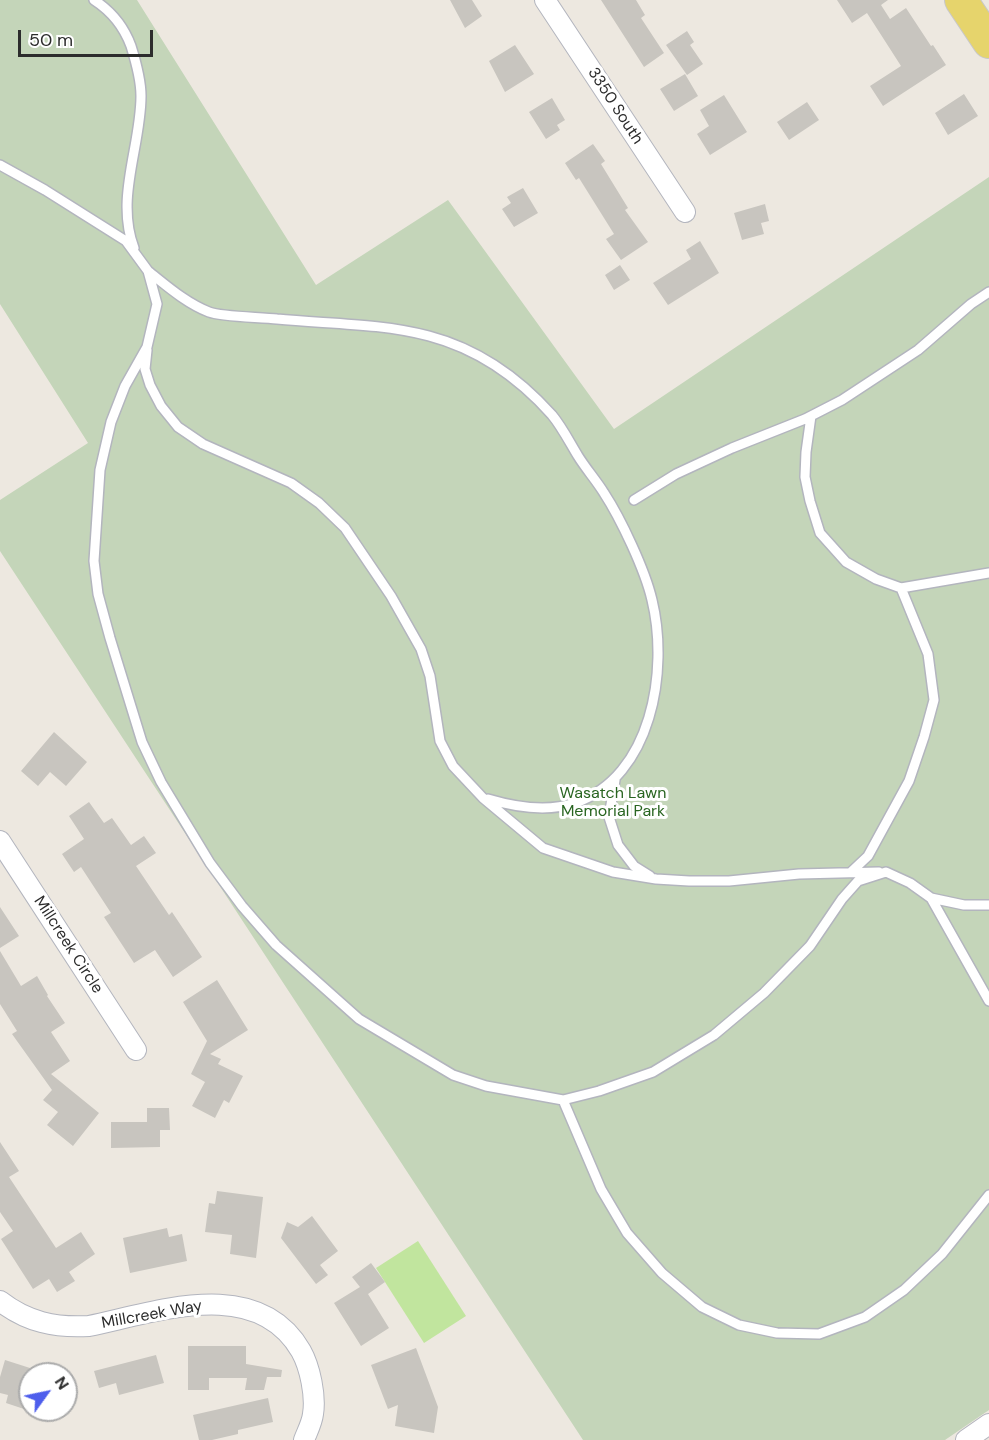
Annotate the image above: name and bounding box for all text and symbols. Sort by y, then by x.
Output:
scale bar [21,18,156,56]
text: 50 m [29,28,73,52]
street label: 3350 South [583,64,647,148]
park label: Wasatch Lawn Memorial Park [560,784,666,822]
street label: Millcreek Circle [29,893,107,997]
street label: Millcreek Way [100,1297,204,1333]
north arrow [18,1362,78,1422]
text: N [50,1372,74,1394]

